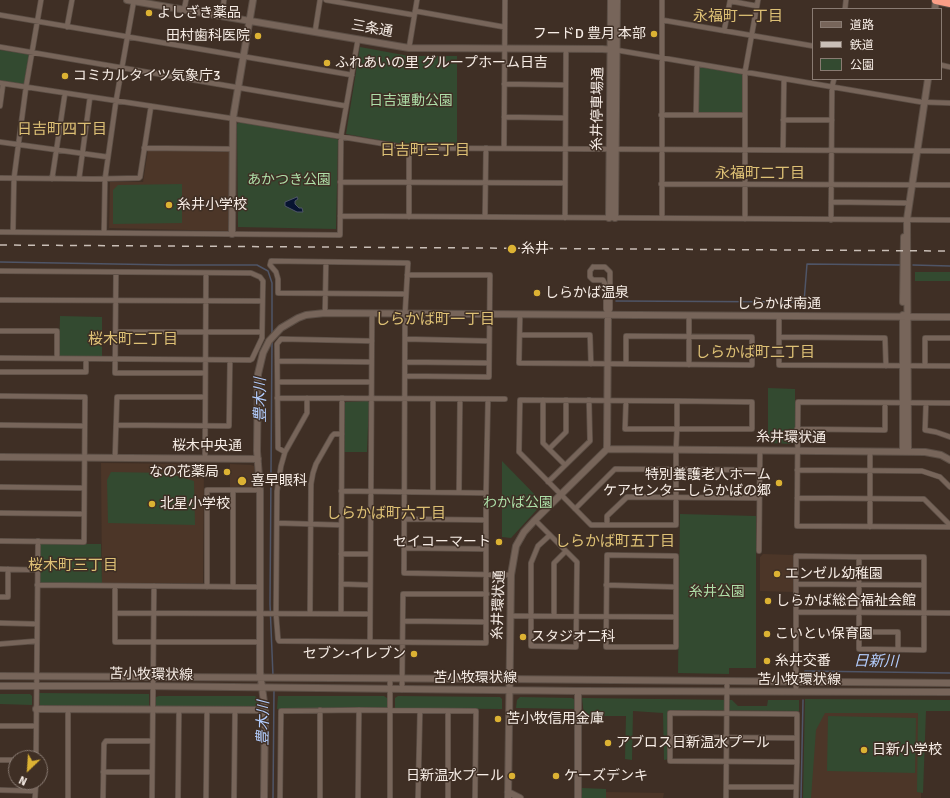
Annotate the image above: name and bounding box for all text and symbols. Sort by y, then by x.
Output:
place label: よしざき薬品 [157,5,241,21]
marker: よしざき薬品 [144,8,154,18]
district label: 永福町一丁目 [693,8,783,26]
legend [812,8,942,80]
street label: 三条通 [350,17,394,41]
text: 道路 [850,18,874,33]
place label: フードD 豊月 本部 [533,26,646,42]
place label: 田村歯科医院 [166,28,250,44]
marker: フードD 豊月 本部 [649,29,659,39]
marker: 田村歯科医院 [253,31,263,41]
text: 鉄道 [850,38,874,53]
place label: ふれあいの里 グループホーム日吉 [335,55,548,71]
marker: ふれあいの里 グループホーム日吉 [322,58,332,68]
text: 公園 [850,58,874,73]
street label: 糸井停車場通 [589,67,607,151]
place label: コミカルタイツ気象庁3 [73,68,221,84]
marker: コミカルタイツ気象庁3 [60,71,70,81]
park label: 日吉運動公園 [369,93,453,109]
district label: 日吉町四丁目 [17,121,107,139]
district label: 日吉町三丁目 [380,142,470,160]
district label: 永福町二丁目 [715,165,805,183]
park label: あかつき公園 [247,172,331,188]
place label: 糸井小学校 [177,197,247,213]
marker: 糸井小学校 [164,200,174,210]
place label: 糸井 [521,241,549,257]
marker: 糸井 [506,243,518,255]
place label: しらかば温泉 [545,285,629,301]
marker: しらかば温泉 [532,288,542,298]
street label: しらかば南通 [737,296,821,312]
district label: しらかば町一丁目 [375,311,495,329]
district label: 桜木町二丁目 [88,331,178,349]
district label: しらかば町二丁目 [695,344,815,362]
water label: 豊木川 [252,378,270,422]
street label: 糸井環状通 [756,429,826,447]
street label: 桜木中央通 [172,438,242,454]
place label: なの花薬局 [149,464,219,480]
marker: なの花薬局 [222,467,232,477]
place label: 特別養護老人ホーム ケアセンターしらかばの郷 [603,467,771,500]
place label: 喜早眼科 [251,473,307,489]
marker: 喜早眼科 [236,475,248,487]
marker: 特別養護老人ホーム ケアセンターしらかばの郷 [774,478,784,488]
park label: わかば公園 [483,495,553,511]
place label: 北星小学校 [160,496,230,512]
marker: 北星小学校 [147,499,157,509]
district label: しらかば町六丁目 [326,505,446,523]
district label: しらかば町五丁目 [555,533,675,551]
place label: セイコーマート [393,534,491,550]
marker: セイコーマート [494,537,504,547]
district label: 桜木町三丁目 [28,557,118,575]
place label: エンゼル幼稚園 [785,566,883,582]
marker: エンゼル幼稚園 [772,569,782,579]
street label: 糸井環状通 [489,570,509,640]
park label: 糸井公園 [689,584,745,600]
place label: しらかば総合福祉会館 [776,593,916,609]
marker: しらかば総合福祉会館 [763,596,773,606]
place label: こいとい保育園 [775,626,873,642]
place label: スタジオ二科 [531,629,615,645]
marker: こいとい保育園 [762,629,772,639]
marker: スタジオ二科 [518,632,528,642]
place label: セブン-イレブン [303,646,406,662]
marker: セブン-イレブン [409,649,419,659]
place label: 糸井交番 [775,653,831,669]
water label: 日新川 [853,653,899,671]
marker: 糸井交番 [762,656,772,666]
street label: 苫小牧環状線 [109,666,193,684]
street label: 苫小牧環状線 [433,670,517,686]
street label: 苫小牧環状線 [757,672,841,688]
water label: 豊木川 [255,700,273,746]
place label: 苫小牧信用金庫 [506,711,604,727]
marker: 苫小牧信用金庫 [493,714,503,724]
place label: アブロス日新温水プール [616,735,770,751]
marker: アブロス日新温水プール [603,738,613,748]
place label: 日新小学校 [872,742,942,758]
marker: 日新小学校 [859,745,869,755]
north arrow [8,750,48,790]
place label: 日新温水プール [406,768,504,784]
place label: ケーズデンキ [564,768,648,784]
marker: 日新温水プール [507,771,517,781]
marker: ケーズデンキ [551,771,561,781]
text: N [17,773,29,788]

